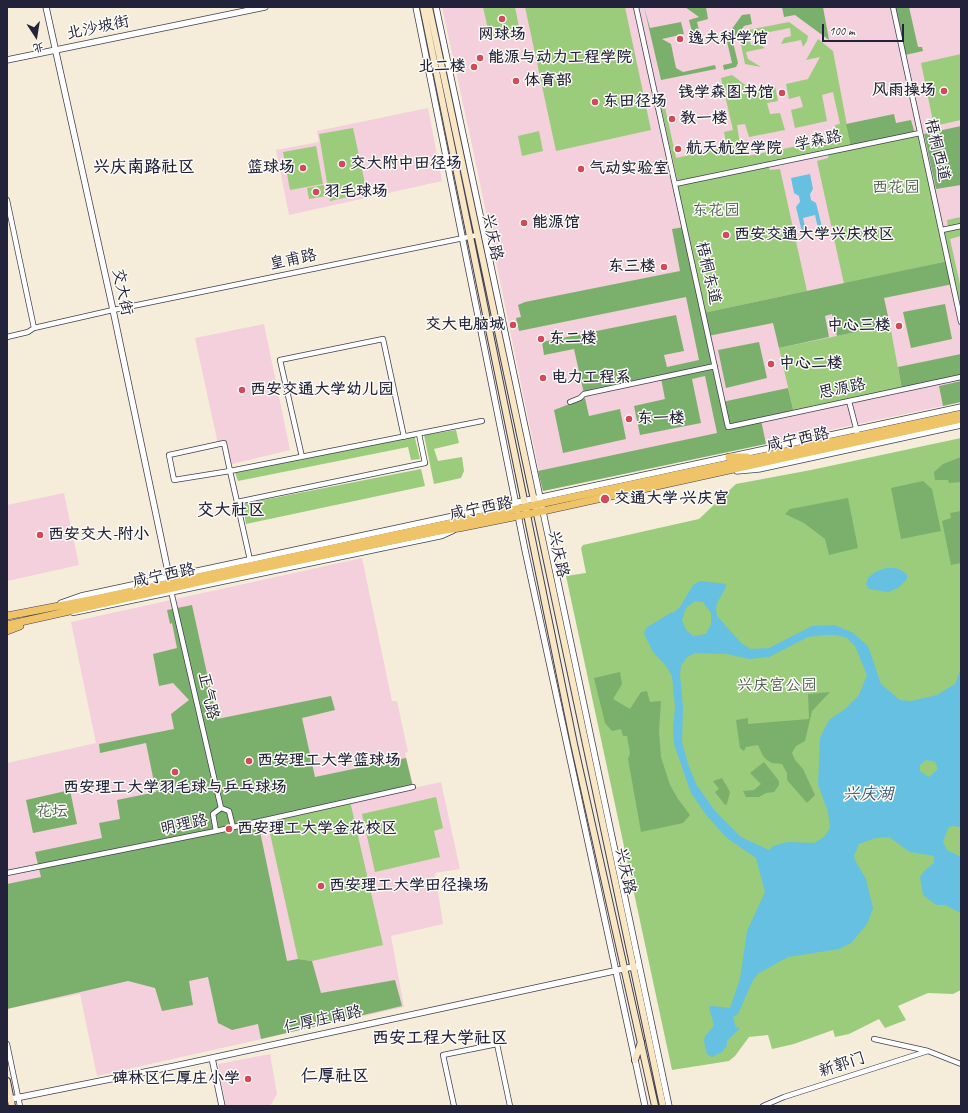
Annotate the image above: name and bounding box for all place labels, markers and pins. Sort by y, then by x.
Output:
marker: 网球场 [497,14,507,24]
place label: 网球场 [478,25,526,45]
place label: 逸夫科学馆 [688,29,768,49]
marker: 逸夫科学馆 [675,34,685,44]
place label: 能源与动力工程学院 [488,48,632,68]
marker: 能源与动力工程学院 [475,53,485,63]
place label: 北二楼 [418,57,466,77]
marker: 北二楼 [469,62,479,72]
place label: 体育部 [524,71,572,91]
marker: 体育部 [511,76,521,86]
place label: 风雨操场 [872,81,936,101]
place label: 钱学森图书馆 [678,83,774,103]
marker: 风雨操场 [939,86,949,96]
marker: 钱学森图书馆 [777,88,787,98]
place label: 东田径场 [603,92,667,112]
marker: 东田径场 [590,97,600,107]
place label: 教一楼 [680,109,728,129]
marker: 教一楼 [667,114,677,124]
place label: 航天航空学院 [686,139,782,159]
marker: 航天航空学院 [673,144,683,154]
place label: 交大附中田径场 [350,154,462,174]
place label: 篮球场 [247,158,295,178]
marker: 交大附中田径场 [337,159,347,169]
place label: 气动实验室 [589,159,669,179]
marker: 篮球场 [298,163,308,173]
marker: 气动实验室 [576,164,586,174]
place label: 羽毛球场 [324,182,388,202]
marker: 羽毛球场 [311,187,321,197]
place label: 能源馆 [532,213,580,233]
marker: 能源馆 [519,218,529,228]
place label: 西安交通大学兴庆校区 [734,225,894,245]
marker: 西安交通大学兴庆校区 [721,230,731,240]
place label: 东三楼 [608,257,656,277]
marker: 东三楼 [659,262,669,272]
place label: 交大电脑城 [425,315,505,335]
place label: 中心三楼 [827,316,891,336]
marker: 交大电脑城 [508,320,518,330]
marker: 中心三楼 [894,321,904,331]
place label: 东二楼 [549,329,597,349]
marker: 东二楼 [536,334,546,344]
place label: 中心二楼 [779,354,843,374]
marker: 中心二楼 [766,359,776,369]
place label: 电力工程系 [551,368,631,388]
marker: 电力工程系 [538,373,548,383]
place label: 西安交通大学幼儿园 [250,380,394,400]
marker: 西安交通大学幼儿园 [237,385,247,395]
place label: 东一楼 [637,409,685,429]
marker: 东一楼 [624,414,634,424]
place label: 交通大学·兴庆宫 [614,489,729,509]
marker: 交通大学·兴庆宫 [599,493,611,505]
place label: 西安交大-附小 [48,525,149,545]
marker: 西安交大-附小 [35,530,45,540]
place label: 西安理工大学篮球场 [257,751,401,771]
marker: 西安理工大学篮球场 [244,756,254,766]
marker: 西安理工大学羽毛球与乒乓球场 [170,767,180,777]
place label: 西安理工大学羽毛球与乒乓球场 [63,778,287,798]
place label: 西安理工大学金花校区 [237,819,397,839]
marker: 西安理工大学金花校区 [224,824,234,834]
place label: 西安理工大学田径操场 [329,876,489,896]
marker: 西安理工大学田径操场 [316,881,326,891]
place label: 碑林区仁厚庄小学 [112,1069,240,1089]
marker: 碑林区仁厚庄小学 [243,1074,253,1084]

